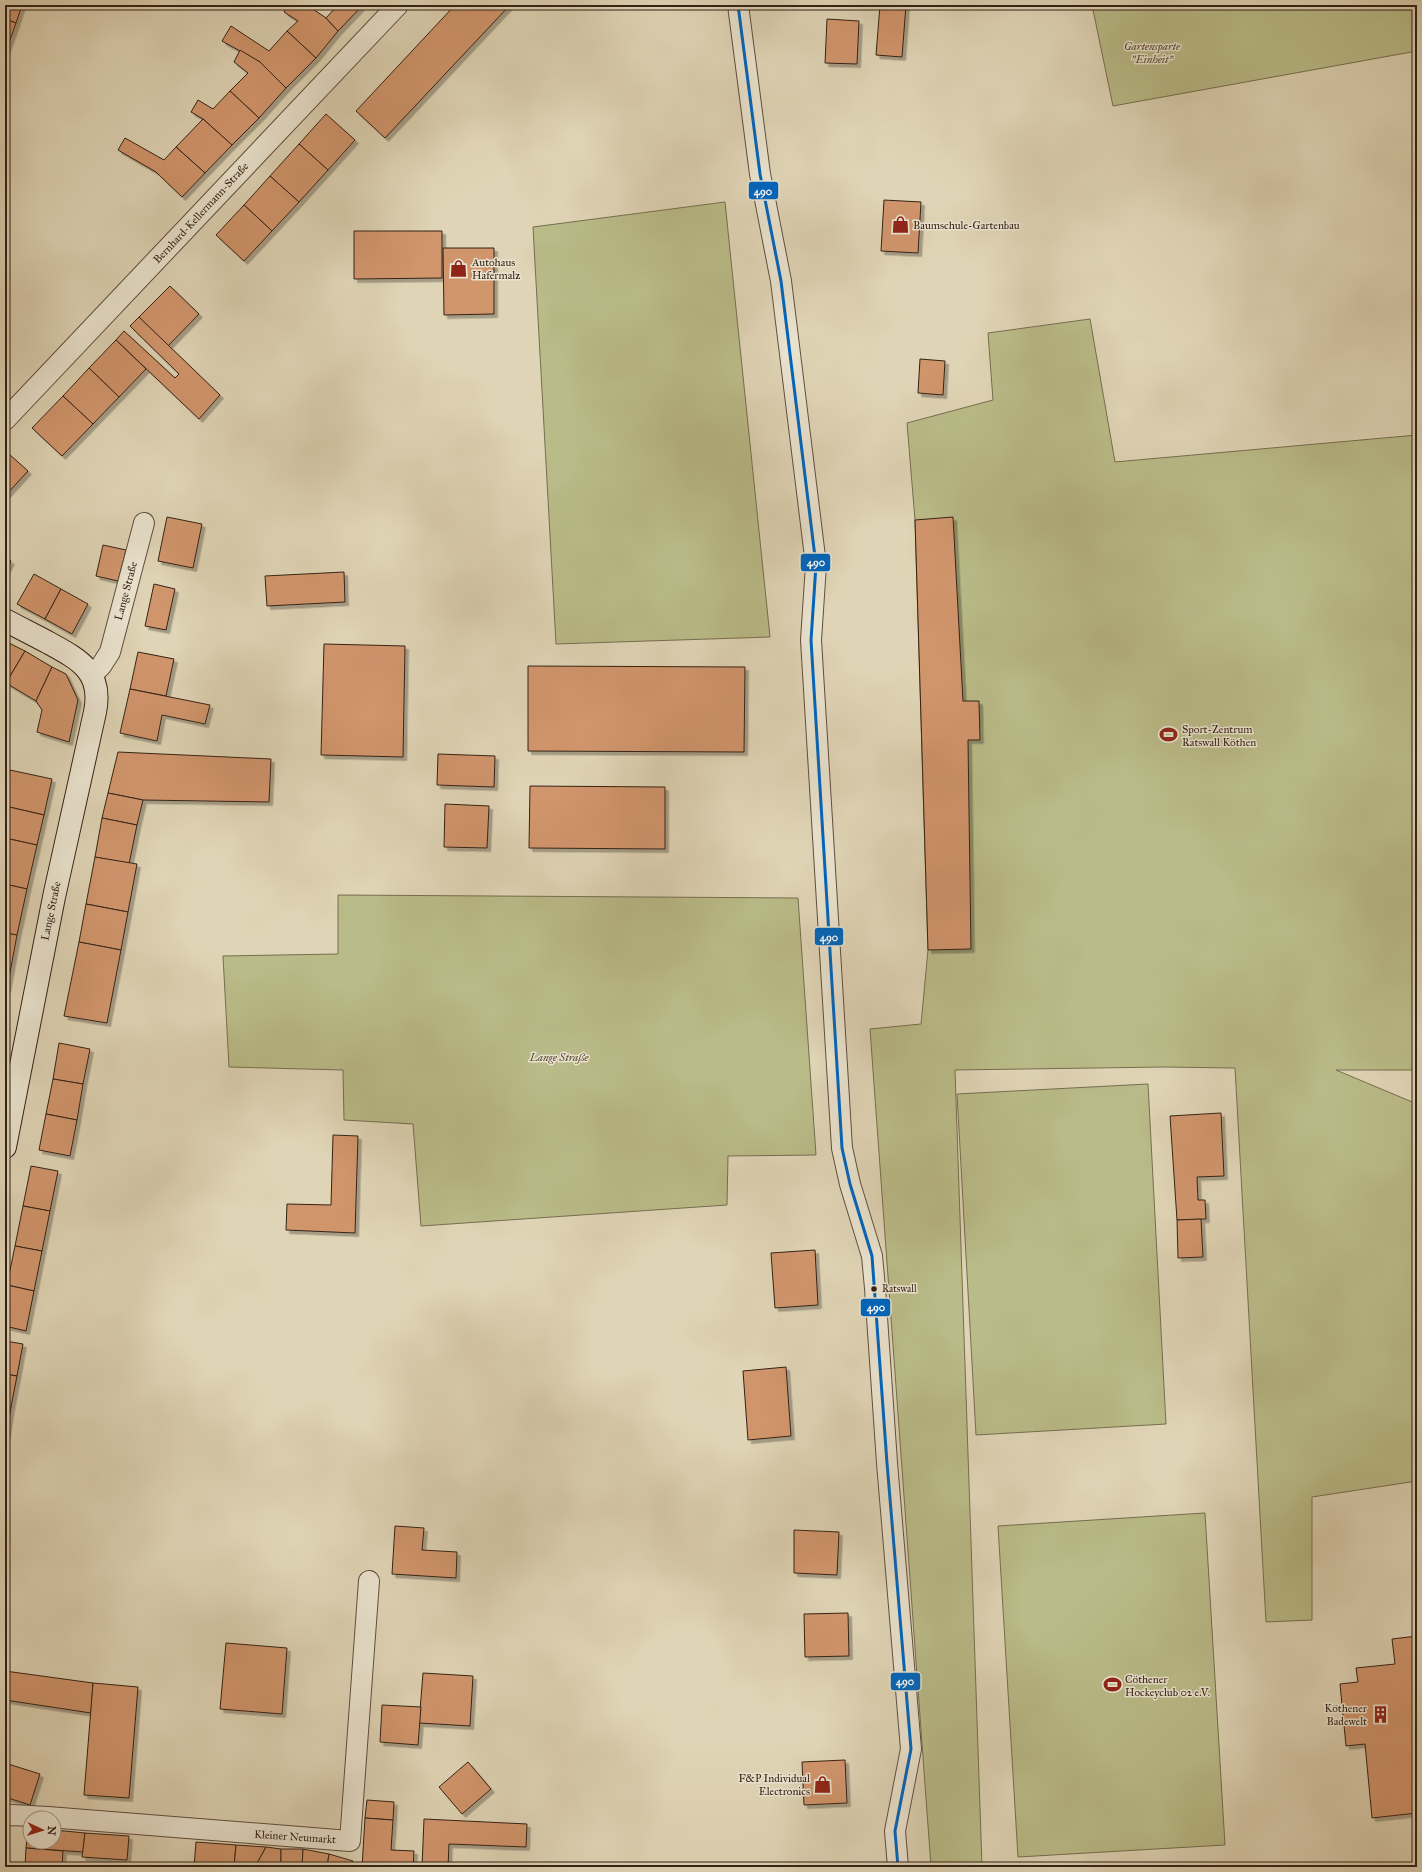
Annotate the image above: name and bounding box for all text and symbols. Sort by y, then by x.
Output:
park label: Gartensparte "Einheit" [1124,40,1181,66]
street label: Bernhard-Kellermann-Straße [151,160,251,266]
line badge: 490 [748,181,779,200]
text: 490 [754,185,773,199]
shop icon: Baumschule-Gartenbau [890,215,910,235]
place label: Baumschule-Gartenbau [913,219,1020,232]
place label: Autohaus Hafermalz [471,256,520,282]
shop icon: Autohaus Hafermalz [449,258,469,278]
line badge: 490 [800,553,831,572]
text: 490 [807,556,826,570]
street label: Lange Straße [112,560,140,622]
place label: Sport-Zentrum Ratswall Köthen [1182,723,1256,749]
sports icon: Sport-Zentrum Ratswall Köthen [1159,725,1179,745]
street label: Lange Straße [38,880,64,942]
line badge: 490 [814,927,844,946]
text: 490 [820,931,839,945]
park label: Lange Straße [529,1051,589,1064]
place label: Ratswall [882,1283,917,1295]
marker: Ratswall [869,1284,879,1294]
line badge: 490 [860,1298,891,1317]
text: 490 [867,1301,886,1315]
line badge: 490 [890,1672,921,1691]
place label: Cöthener Hockeyclub 02 e.V. [1125,1673,1210,1699]
text: 490 [896,1675,915,1689]
sports icon: Cöthener Hockeyclub 02 e.V. [1102,1675,1122,1695]
place label: Köthener Badewelt [1325,1702,1368,1728]
building icon: Köthener Badewelt [1370,1704,1390,1724]
place label: F&P Individual Electronics [738,1772,810,1798]
shop icon: F&P Individual Electronics [813,1774,833,1794]
north arrow [22,1810,62,1850]
text: N [45,1826,58,1836]
street label: Kleiner Neumarkt [254,1828,336,1846]

